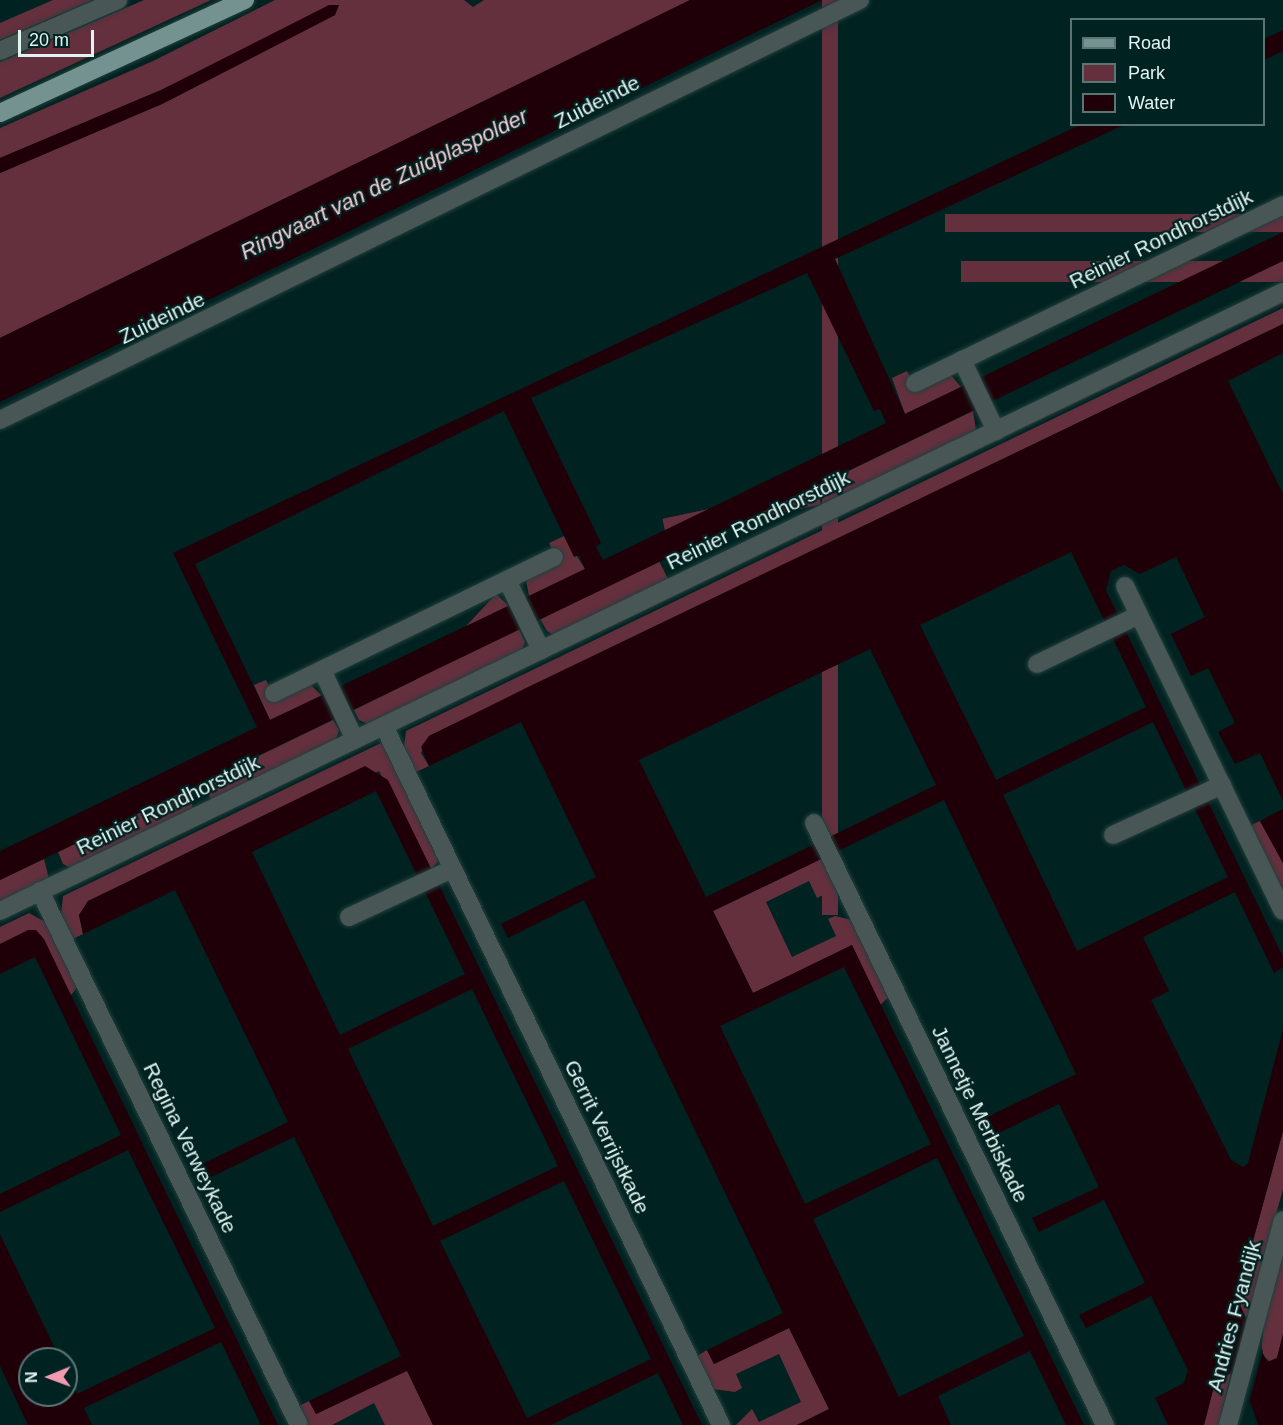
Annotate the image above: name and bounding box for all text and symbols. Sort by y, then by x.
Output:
scale bar [21,18,98,56]
legend [1070,18,1265,126]
text: 20 m [29,30,69,50]
text: Road [1128,33,1171,53]
text: Park [1128,63,1165,83]
street label: Zuideinde [550,70,644,134]
text: Water [1128,93,1175,113]
water label: Ringvaart van de Zuidplaspolder [236,103,532,265]
street label: Reinier Rondhorstdijk [1065,184,1257,294]
street label: Zuideinde [115,286,209,350]
street label: Reinier Rondhorstdijk [662,465,854,575]
street label: Reinier Rondhorstdijk [72,750,264,860]
street label: Jannetje Merbiskade [926,1021,1034,1207]
street label: Gerrit Verrijstkade [559,1056,655,1218]
street label: Regina Verweykade [138,1059,242,1237]
street label: Andries Fyandijk [1202,1238,1266,1394]
north arrow [18,1347,78,1407]
text: N [23,1371,40,1383]

